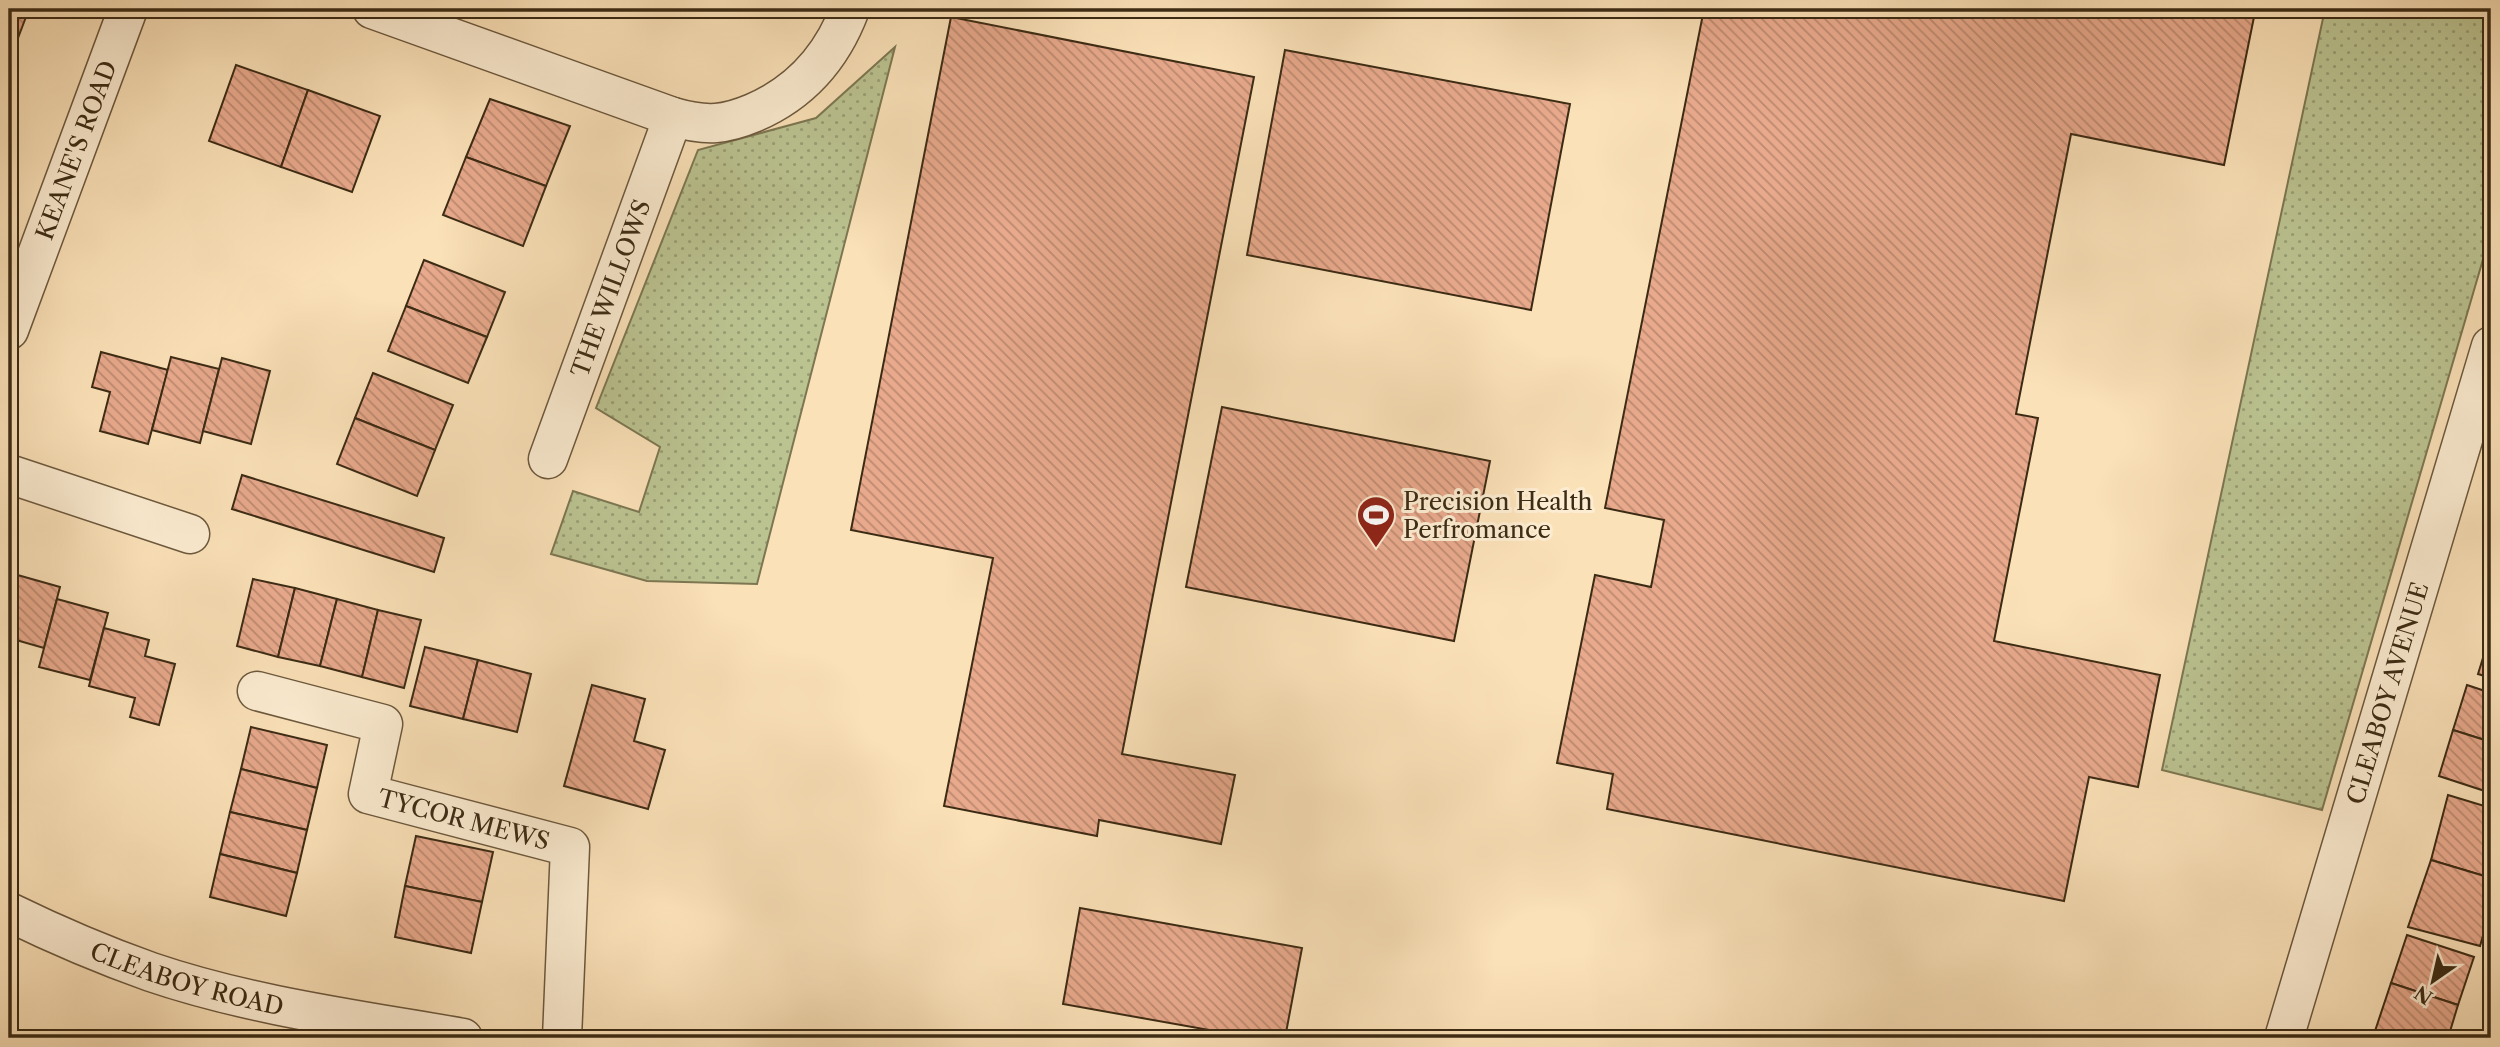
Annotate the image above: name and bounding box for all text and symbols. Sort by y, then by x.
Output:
street label: KEANE'S ROAD [29,56,122,244]
street label: THE WILLOWS [565,195,656,381]
place label: Precision Health Perfromance [1403,487,1593,544]
sports icon: Precision Health Perfromance [1355,494,1397,549]
street label: CLEABOY AVENUE [2340,579,2434,808]
street label: TYCOR MEWS [375,783,553,856]
street label: CLEABOY ROAD [86,936,286,1021]
north arrow [2398,946,2468,1016]
text: N [2410,981,2437,1009]

